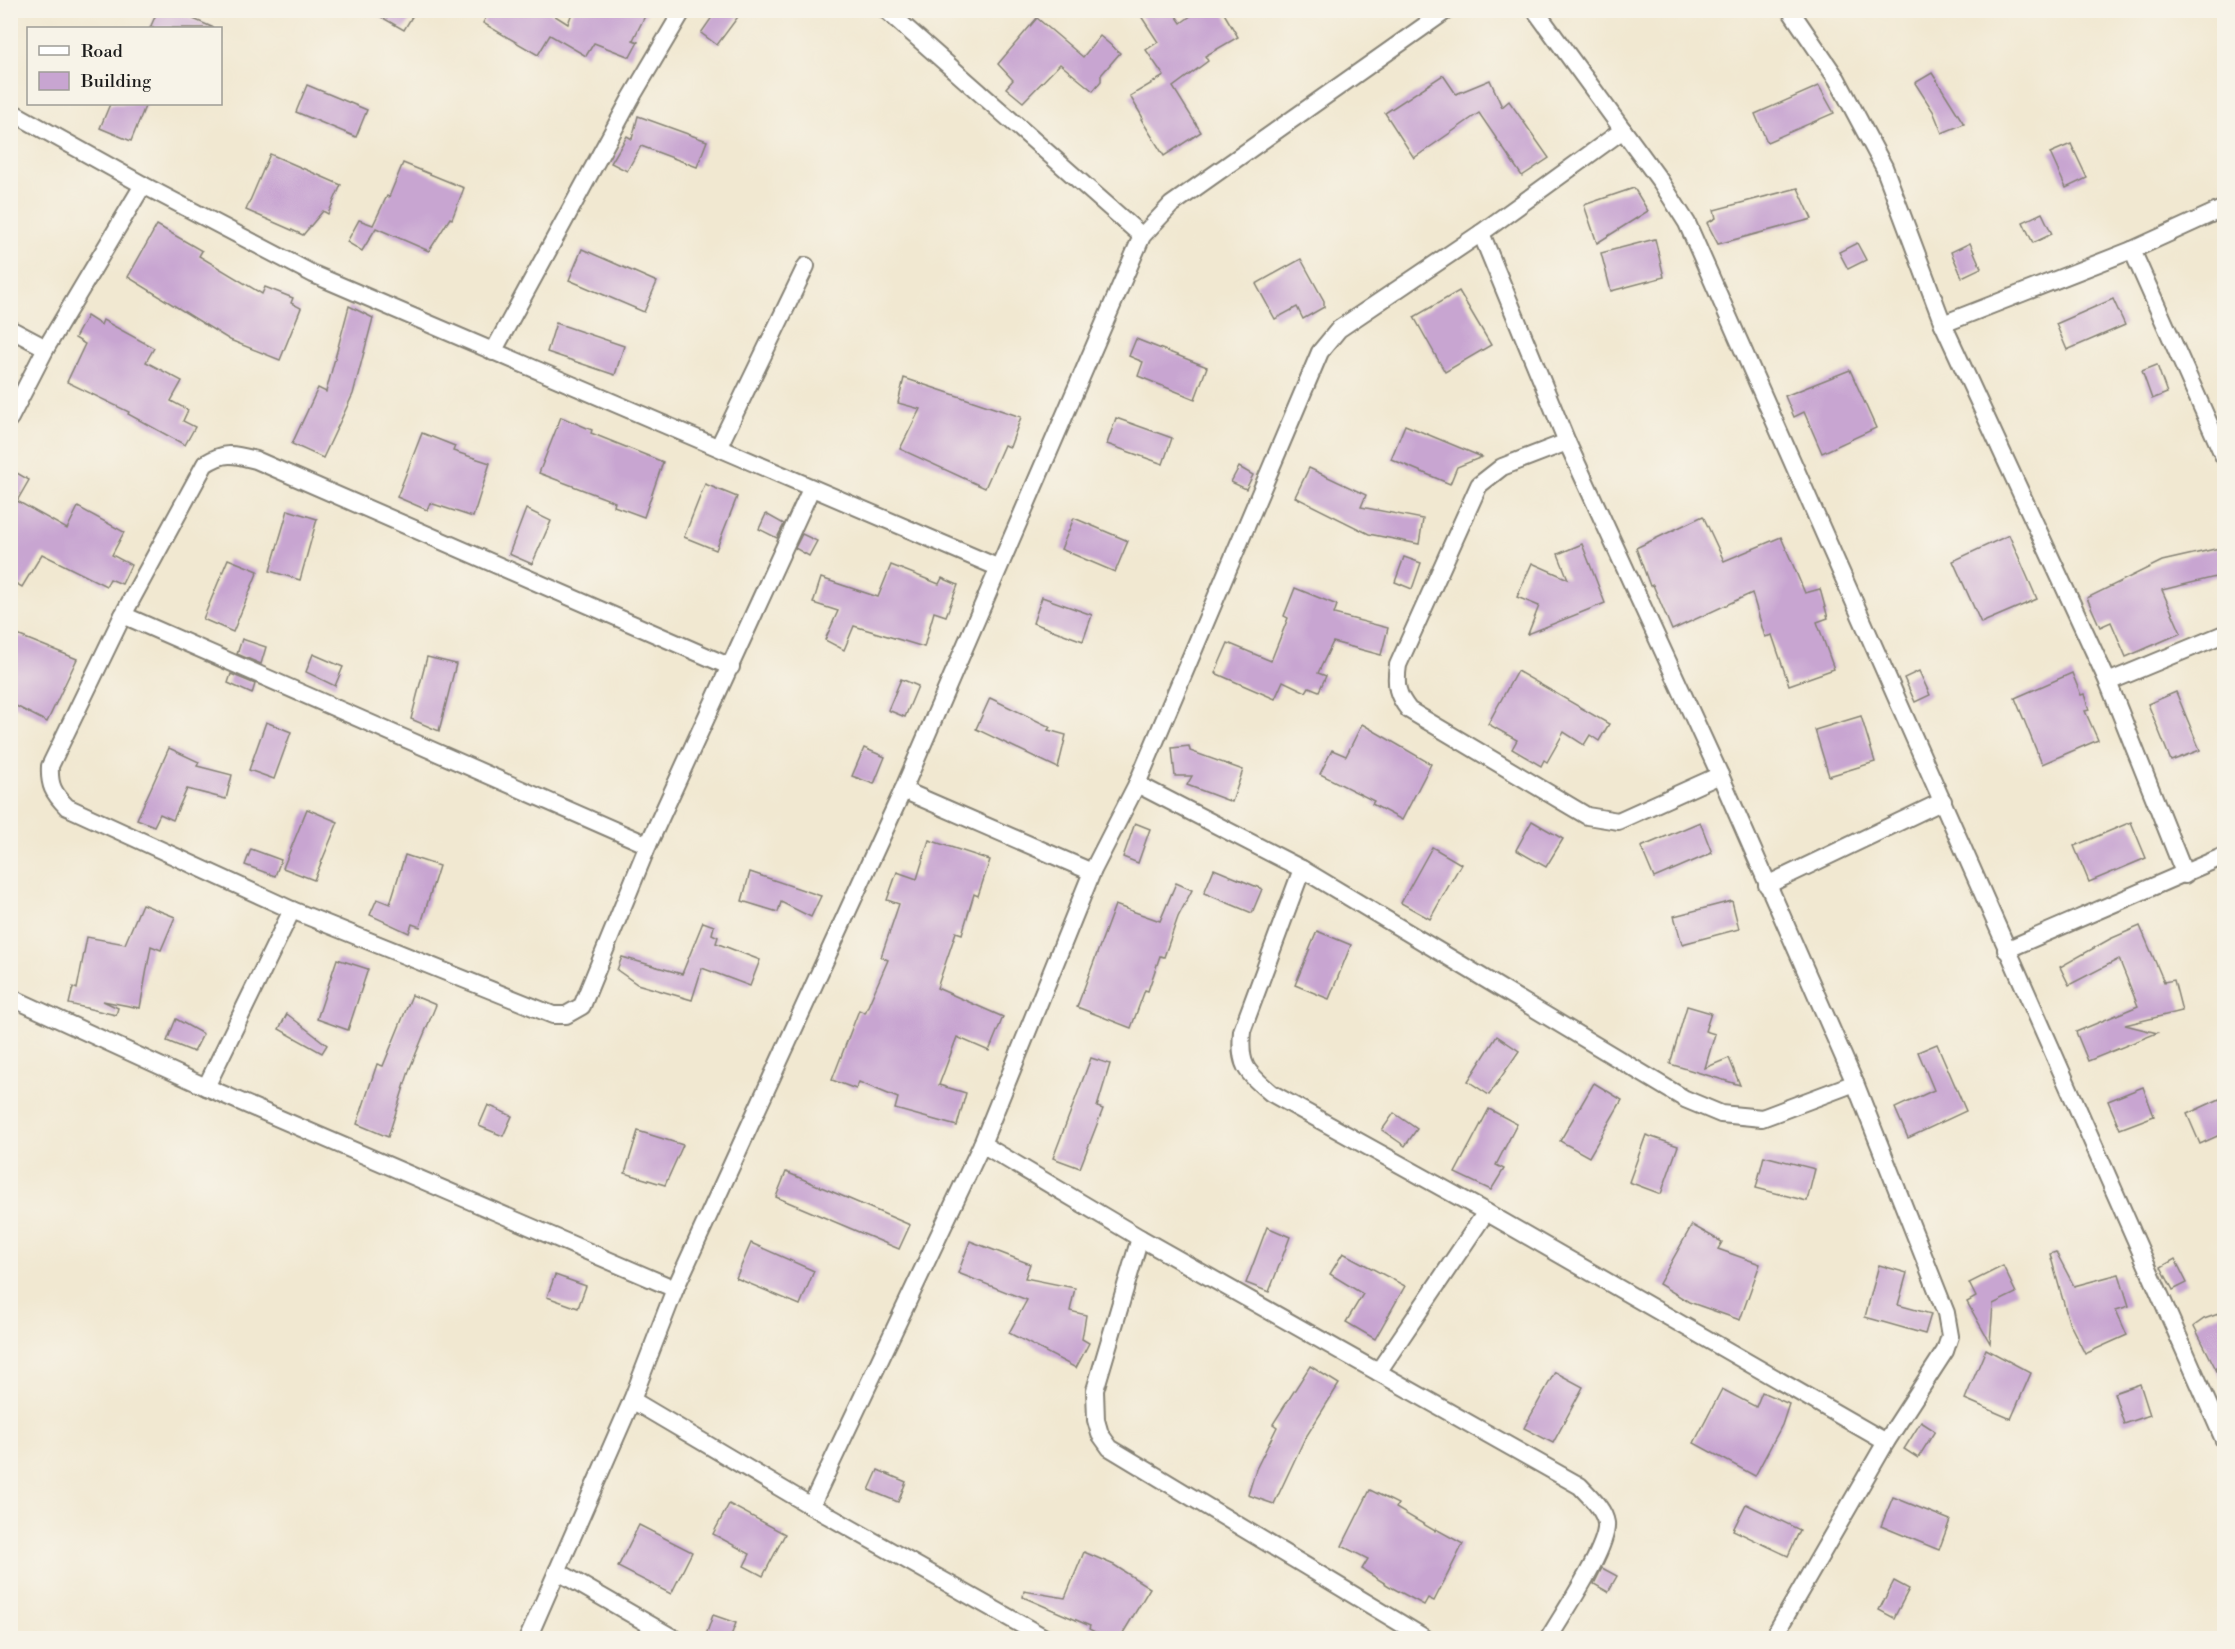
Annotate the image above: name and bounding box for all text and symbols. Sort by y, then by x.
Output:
legend [27,27,222,105]
text: Road [81,40,124,63]
text: Building [80,70,152,93]

